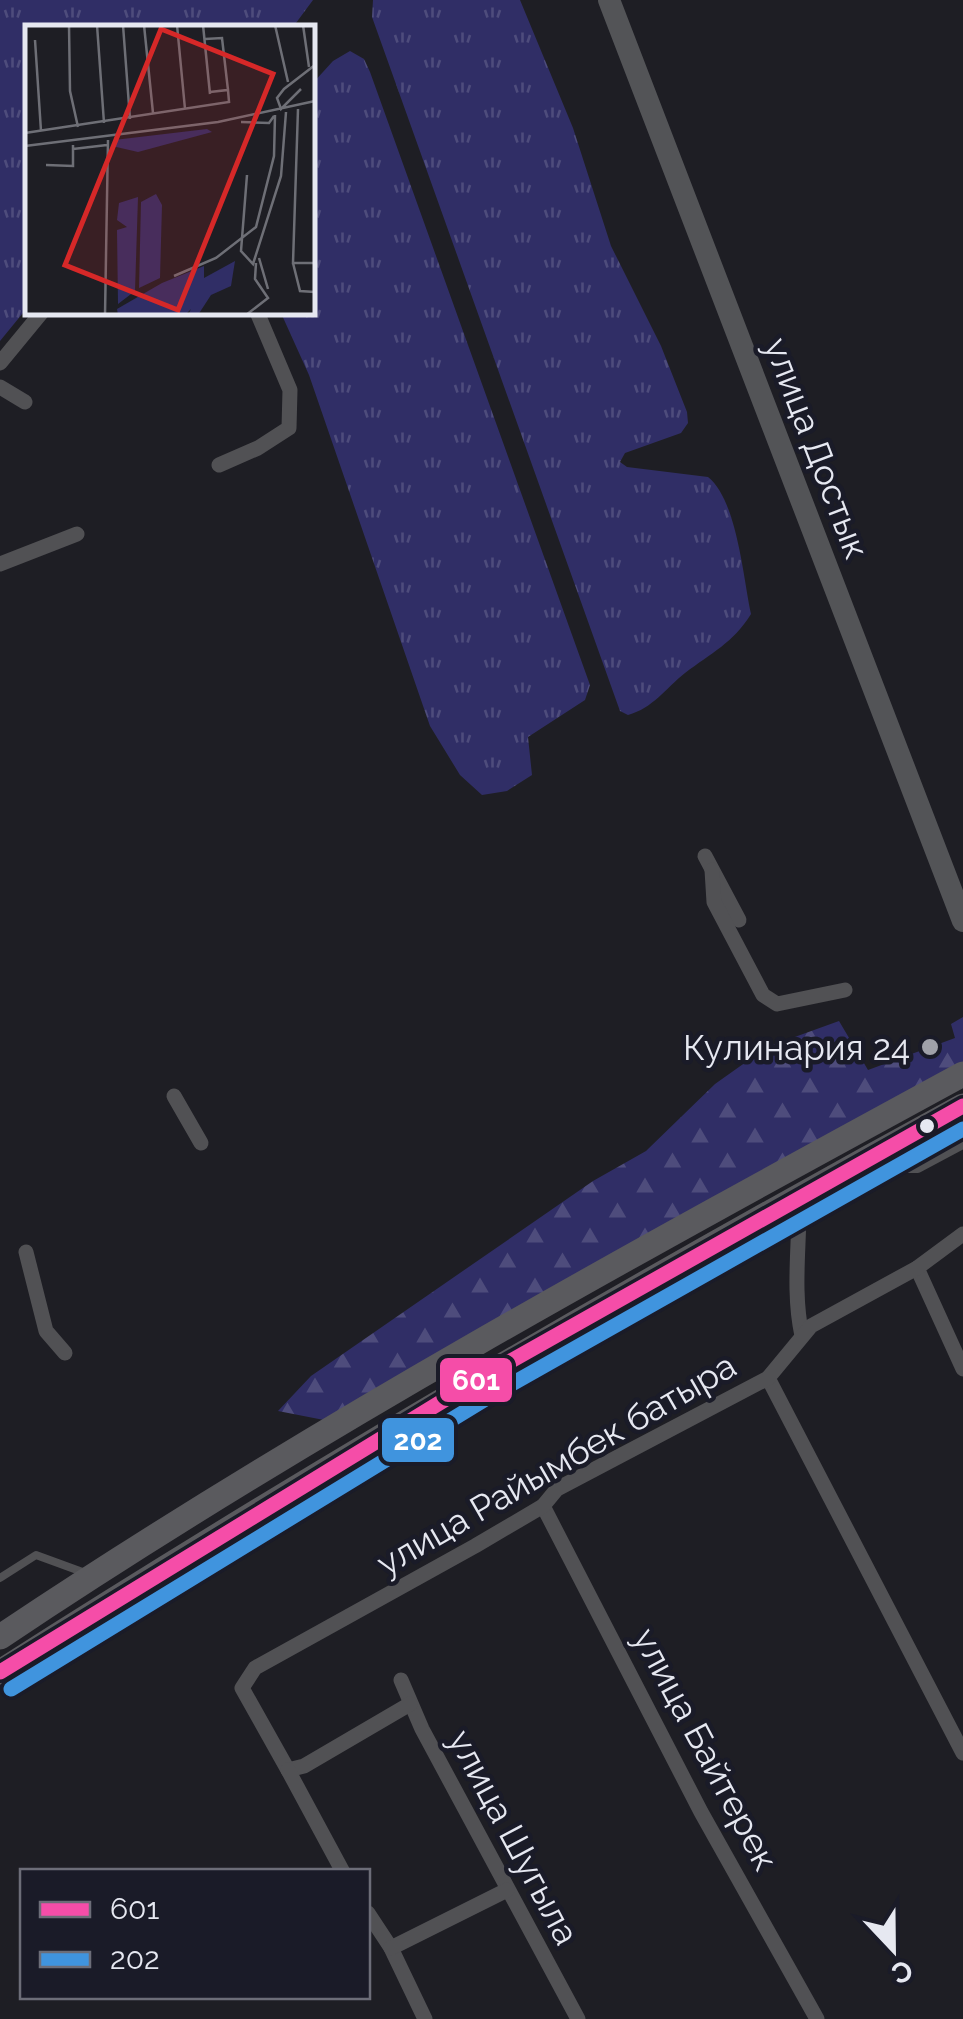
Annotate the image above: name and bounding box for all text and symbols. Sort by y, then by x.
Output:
inset map [25,25,315,315]
street label: улица Достык [756,332,878,564]
place label: Кулинария 24 [683,1027,910,1068]
marker: Кулинария 24 [919,1036,941,1058]
unlabelled marker [917,1116,937,1136]
street label: улица Райымбек батыра [369,1344,743,1584]
line badge: 601 [438,1356,514,1404]
text: 601 [452,1364,500,1397]
line badge: 202 [380,1416,456,1464]
text: 202 [394,1424,442,1457]
street label: улица Байтерек [625,1621,787,1877]
street label: улица Шугыла [440,1723,588,1951]
legend [20,1869,370,1999]
text: 601 [110,1891,159,1926]
north arrow [843,1899,943,1999]
text: 202 [110,1941,160,1976]
text: С [887,1953,917,1991]

